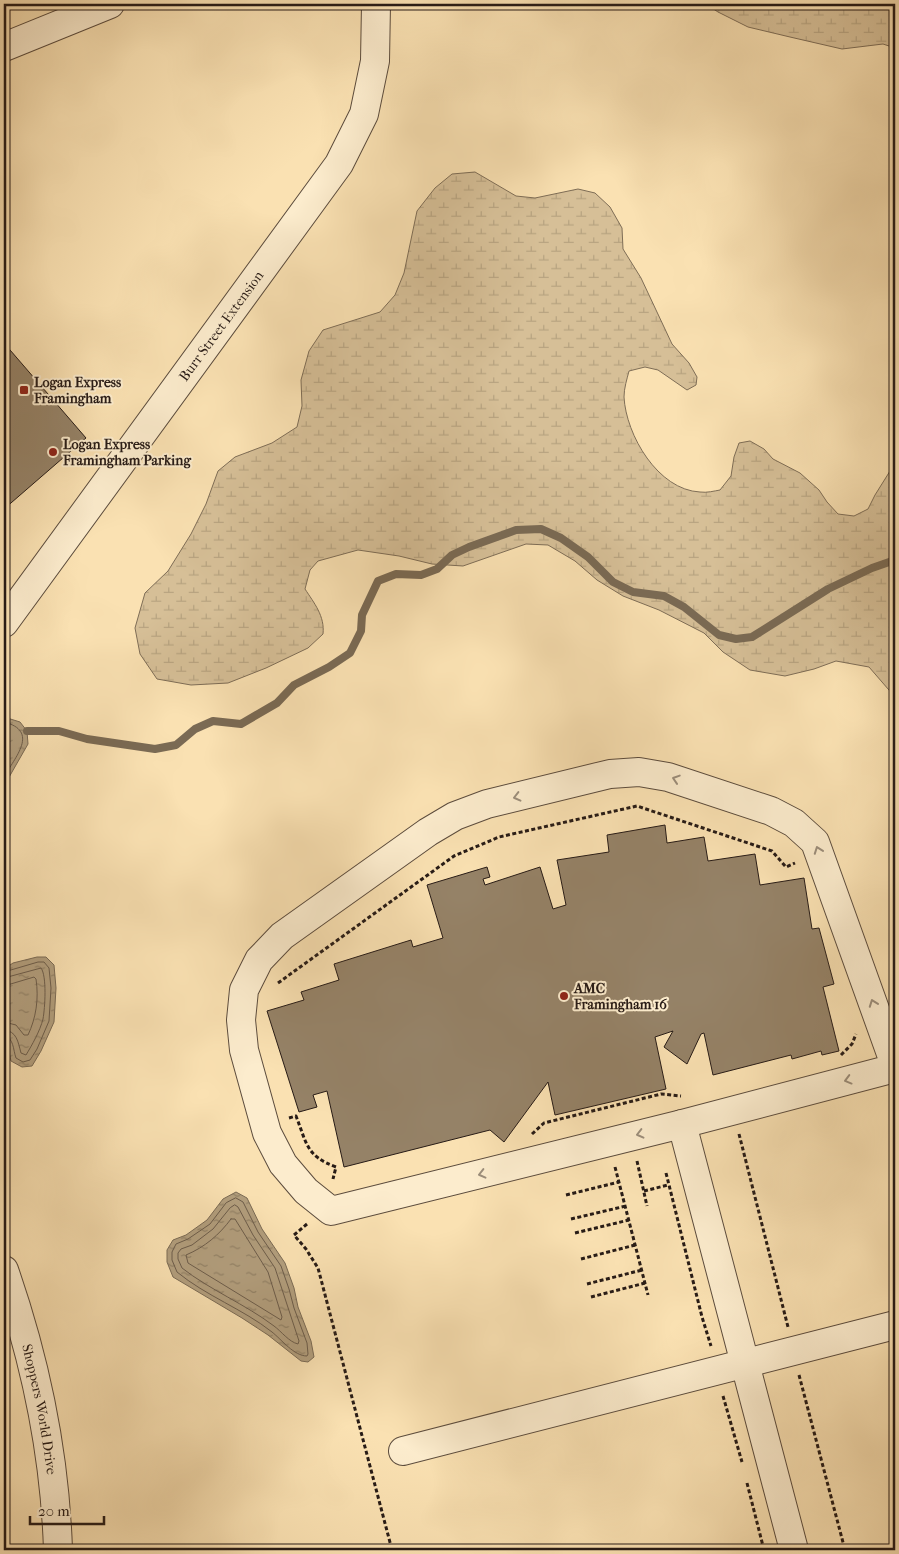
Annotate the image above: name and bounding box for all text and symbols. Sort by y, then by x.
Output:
street label: Burr Street Extension [175,267,267,384]
place label: Logan Express Framingham [33,374,122,407]
marker: Logan Express Framingham [18,384,30,396]
place label: Logan Express Framingham Parking [62,436,191,469]
marker: Logan Express Framingham Parking [47,446,59,458]
one-way arrow [673,775,681,785]
one-way arrow [513,791,522,802]
one-way arrow [814,846,824,855]
place label: AMC Framingham 16 [573,980,667,1013]
marker: AMC Framingham 16 [558,990,570,1002]
one-way arrow [869,999,879,1008]
one-way arrow [845,1075,853,1085]
one-way arrow [636,1128,645,1139]
one-way arrow [479,1168,487,1178]
street label: Shoppers World Drive [19,1342,61,1476]
scale bar [30,1494,104,1526]
text: 20 m [38,1502,70,1520]

